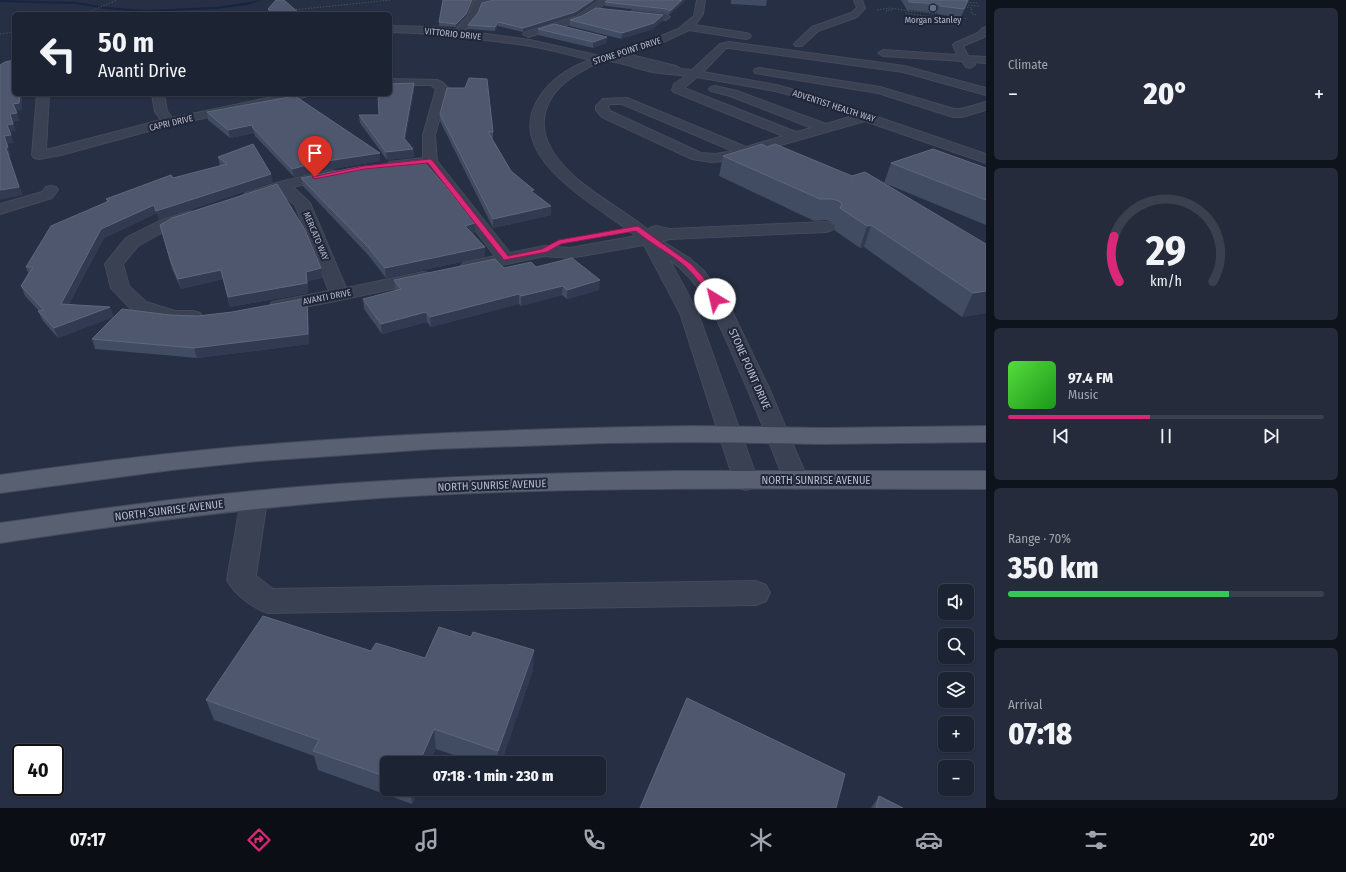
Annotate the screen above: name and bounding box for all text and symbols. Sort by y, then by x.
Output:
marker: Morgan Stanley [928,3,938,13]
place label: Morgan Stanley [905,15,961,25]
text: 50 m [98,26,154,59]
street label: VITTORIO DRIVE [424,26,482,42]
icon: left [32,28,84,80]
street label: STONE POINT DRIVE [592,35,662,67]
text: Climate [1008,57,1048,72]
text: Avanti Drive [98,60,186,82]
text: 20° [1144,76,1188,112]
text: − [1008,81,1018,108]
text: + [1314,81,1324,108]
street label: ADVENTIST HEALTH WAY [791,88,877,124]
street label: CAPRI DRIVE [148,113,194,133]
pin [298,136,332,177]
icon: arrive [304,142,326,164]
street label: MERCATO WAY [301,210,331,262]
text: 29 [1145,226,1186,276]
text: km/h [1150,273,1182,290]
position arrow [694,278,736,320]
street label: AVANTI DRIVE [302,287,352,307]
street label: STONE POINT DRIVE [726,327,773,412]
text: 97.4 FM [1068,369,1113,387]
text: Music [1068,387,1098,402]
icon: previous [1050,425,1072,447]
icon: pause [1155,425,1177,447]
icon: next [1260,425,1282,447]
street label: NORTH SUNRISE AVENUE [761,474,871,487]
street label: NORTH SUNRISE AVENUE [437,477,547,494]
street label: NORTH SUNRISE AVENUE [114,497,224,524]
text: Range · 70% [1008,531,1071,546]
text: 350 km [1008,550,1099,586]
map controls [938,584,974,796]
button: sound [938,584,974,620]
button: search [938,628,974,664]
button: layers [938,672,974,708]
text: Arrival [1008,697,1042,712]
button: + [938,716,974,752]
text: 07:18 [1008,716,1072,752]
speed limit sign: 40 [12,744,64,796]
button: − [938,760,974,796]
text: 07:18 · 1 min · 230 m [433,767,553,785]
icon: directions [245,826,273,854]
icon: music [413,826,441,854]
icon: phone [580,826,608,854]
icon: climate [747,826,775,854]
icon: car [915,826,943,854]
icon: filters [1082,826,1110,854]
text: 07:17 [70,829,106,851]
text: 20° [1250,829,1276,851]

